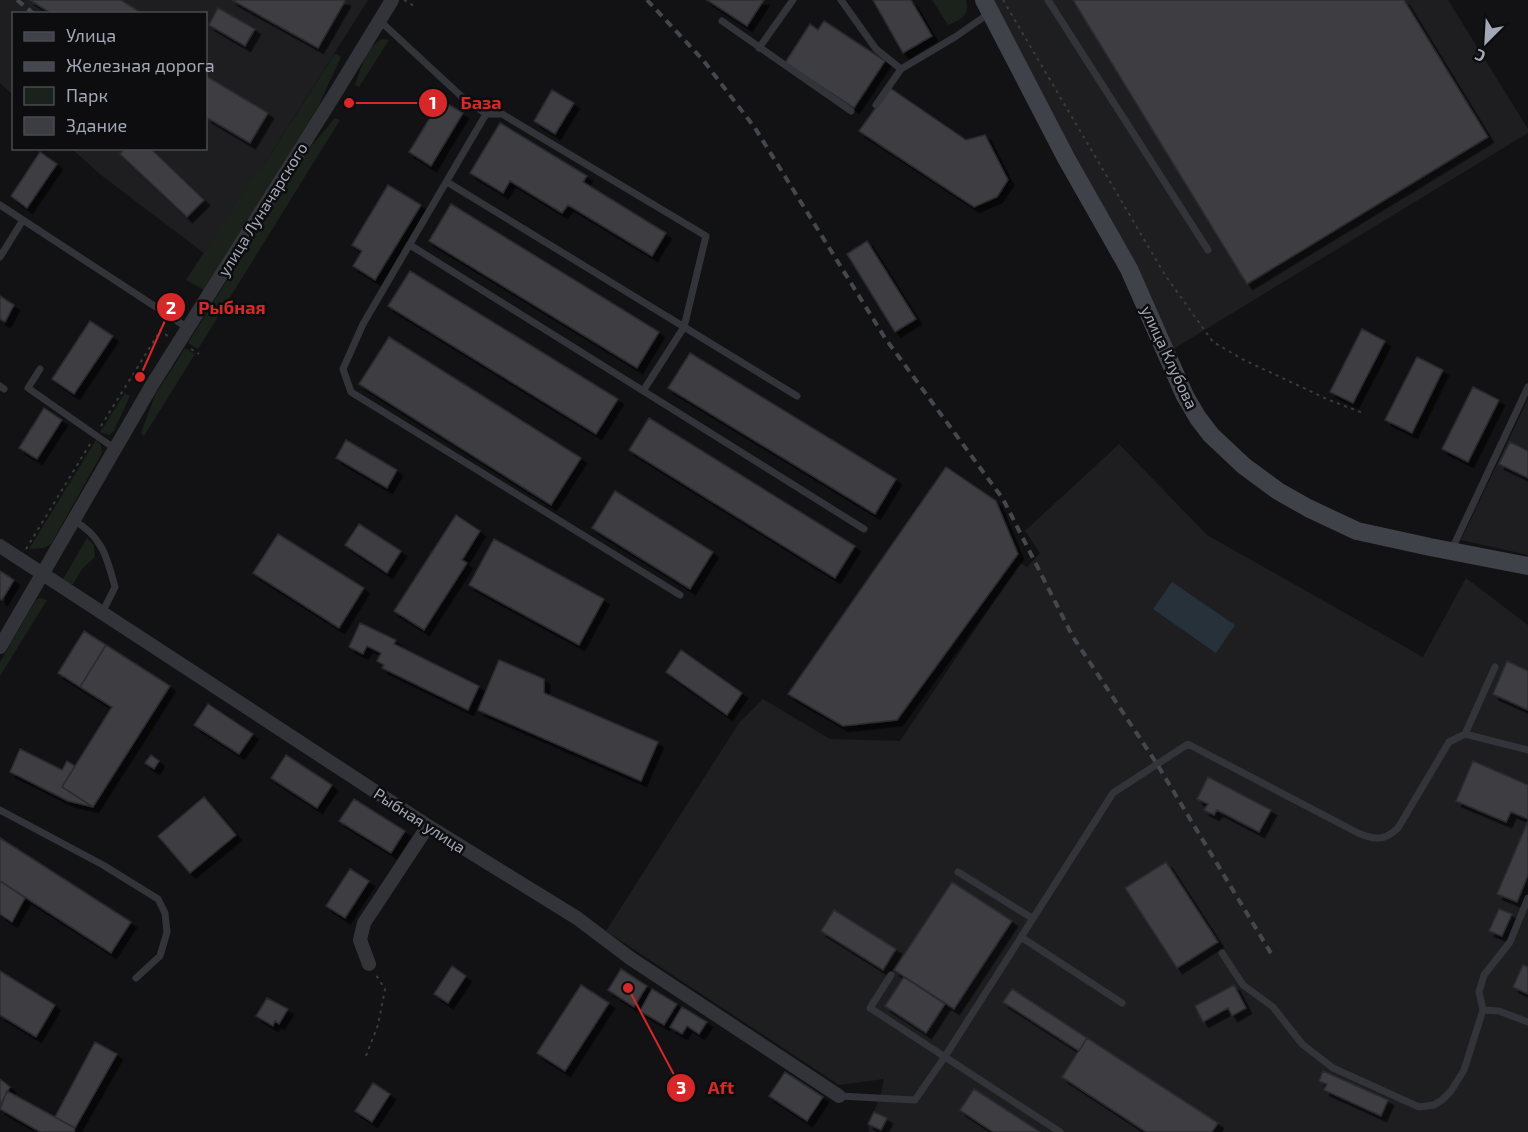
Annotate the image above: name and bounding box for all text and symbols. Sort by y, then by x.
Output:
legend [12,12,207,150]
north arrow [1456,12,1516,72]
text: Улица [66,24,116,46]
text: С [1472,46,1488,67]
text: Железная дорога [66,54,215,76]
text: Парк [66,84,108,106]
callout: База [418,85,513,121]
text: 1 [429,91,437,113]
text: База [460,91,502,113]
text: Здание [66,114,127,136]
street label: улица Луначарского [213,139,312,280]
callout: Рыбная [156,289,278,325]
text: 2 [166,296,176,318]
text: Рыбная [198,296,266,318]
street label: улица Клубова [1137,303,1202,412]
street label: Рыбная улица [370,783,469,857]
callout: Aft [666,1070,746,1106]
text: 3 [676,1076,686,1098]
text: Aft [708,1076,735,1098]

